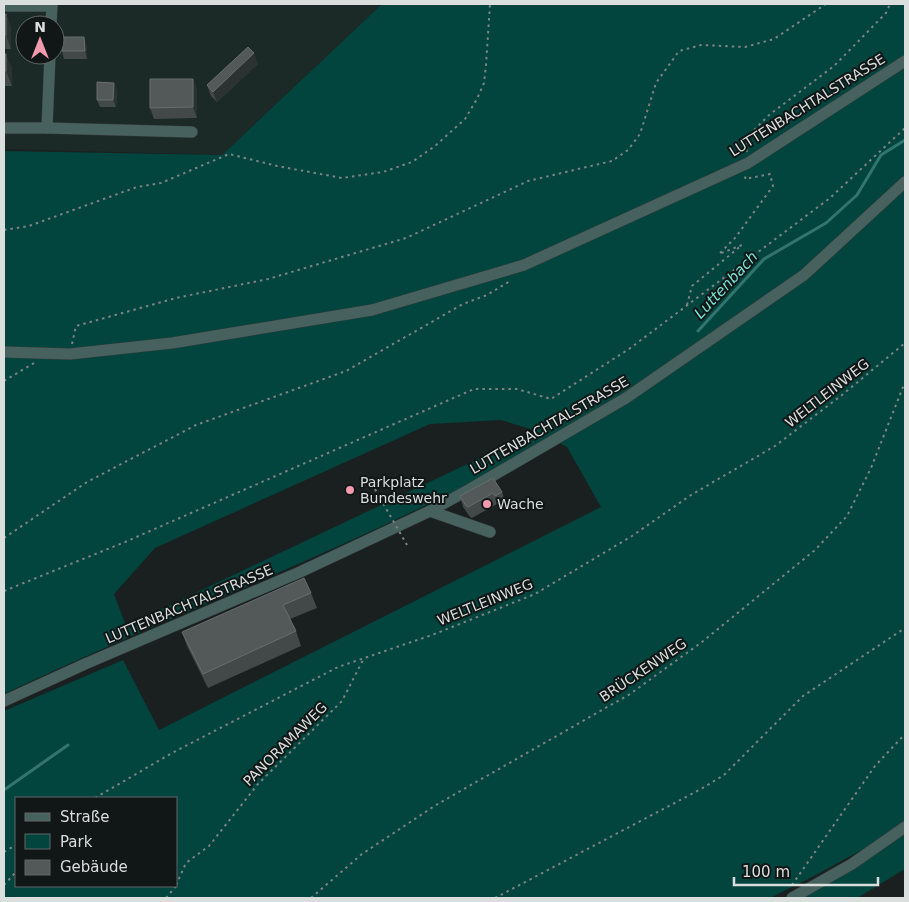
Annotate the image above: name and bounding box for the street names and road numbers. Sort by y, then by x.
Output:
street label: LUTTENBACHTALSTRASSE [726,50,888,160]
street label: WELTLEINWEG [782,355,872,431]
street label: LUTTENBACHTALSTRASSE [467,373,631,477]
street label: LUTTENBACHTALSTRASSE [103,561,275,647]
street label: WELTLEINWEG [435,575,535,629]
street label: BRÜCKENWEG [596,634,690,705]
street label: PANORAMAWEG [240,699,330,789]

